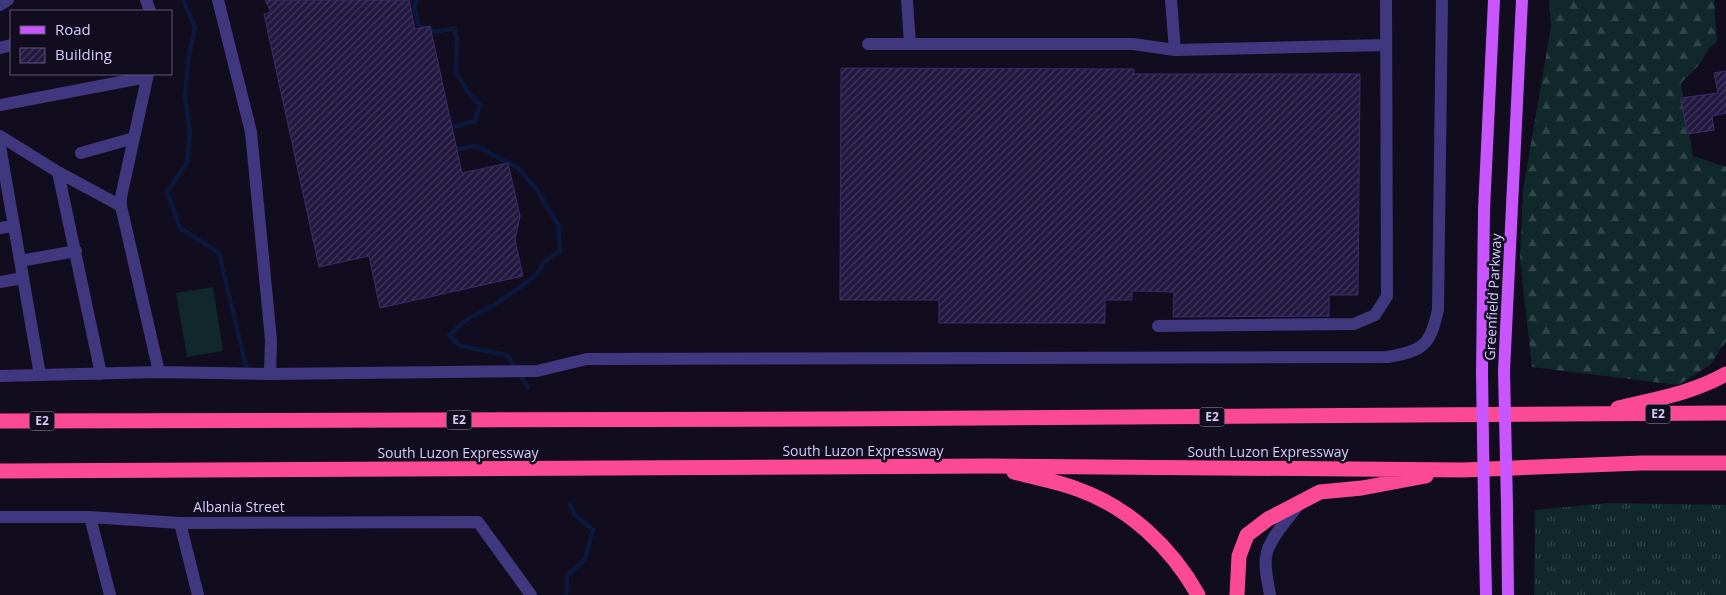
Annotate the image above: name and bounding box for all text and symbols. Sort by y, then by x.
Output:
legend [10,10,172,75]
text: Road [55,19,91,39]
text: Building [55,44,112,64]
street label: Greenfield Parkway [1480,232,1505,361]
road number: E2 [1646,404,1670,424]
road number: E2 [1200,408,1224,427]
road number: E2 [446,410,472,430]
road number: E2 [30,412,54,431]
street label: South Luzon Expressway [782,441,945,460]
street label: South Luzon Expressway [1187,442,1350,461]
street label: South Luzon Expressway [377,443,540,462]
street label: Albania Street [193,497,285,516]

